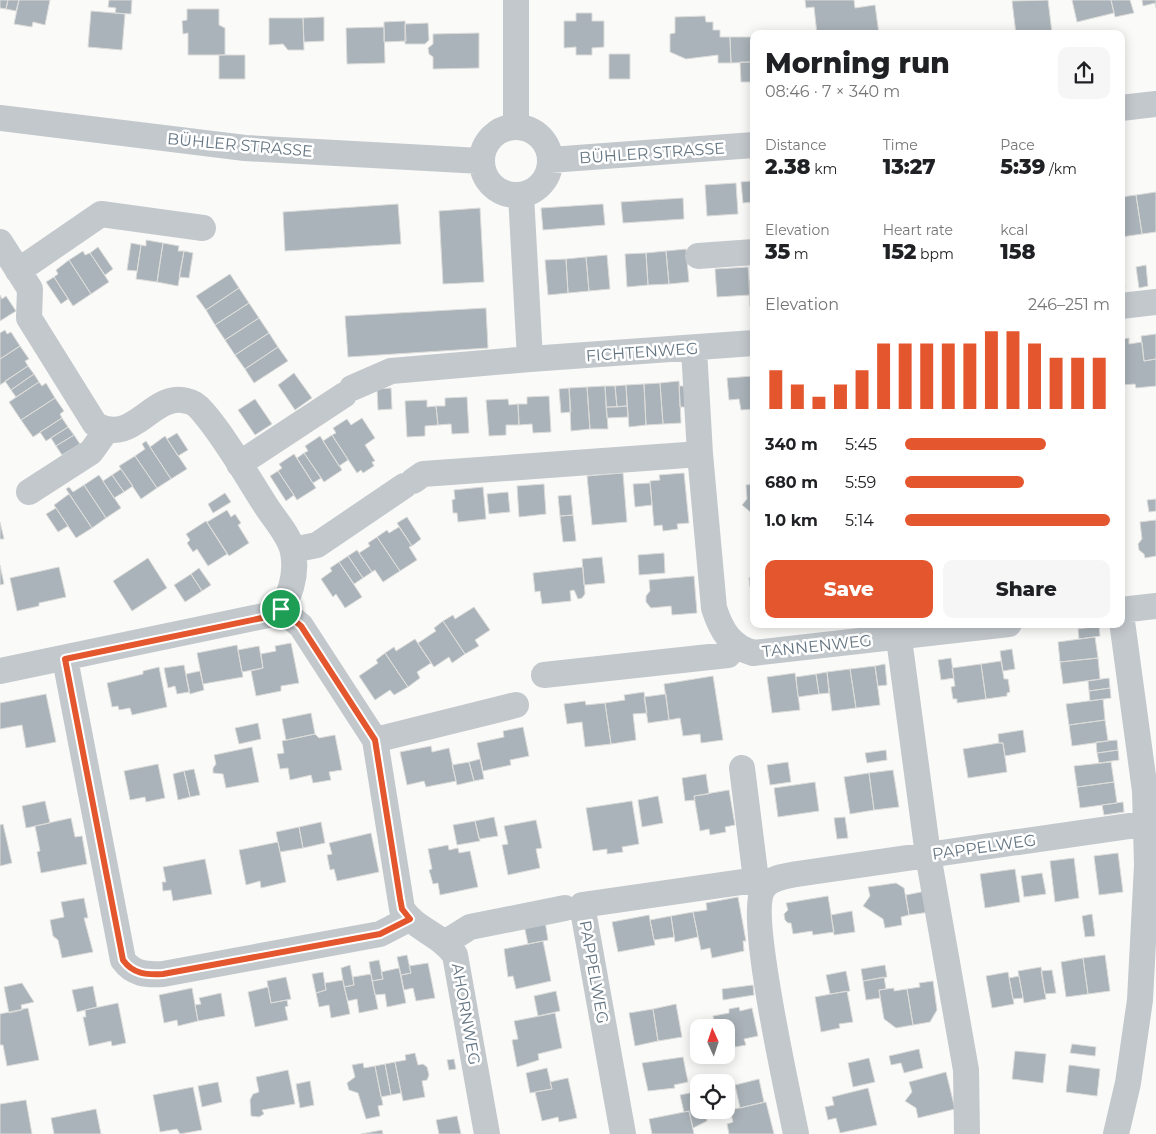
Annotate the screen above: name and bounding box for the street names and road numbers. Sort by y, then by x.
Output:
street label: BÜHLER STRASSE [166,128,314,161]
street label: BÜHLER STRASSE [578,137,725,168]
street label: FICHTENWEG [585,339,699,365]
street label: TANNENWEG [761,631,873,661]
street label: PAPPELWEG [931,830,1037,864]
street label: PAPPELWEG [576,919,612,1025]
street label: AHORNWEG [448,962,484,1066]

